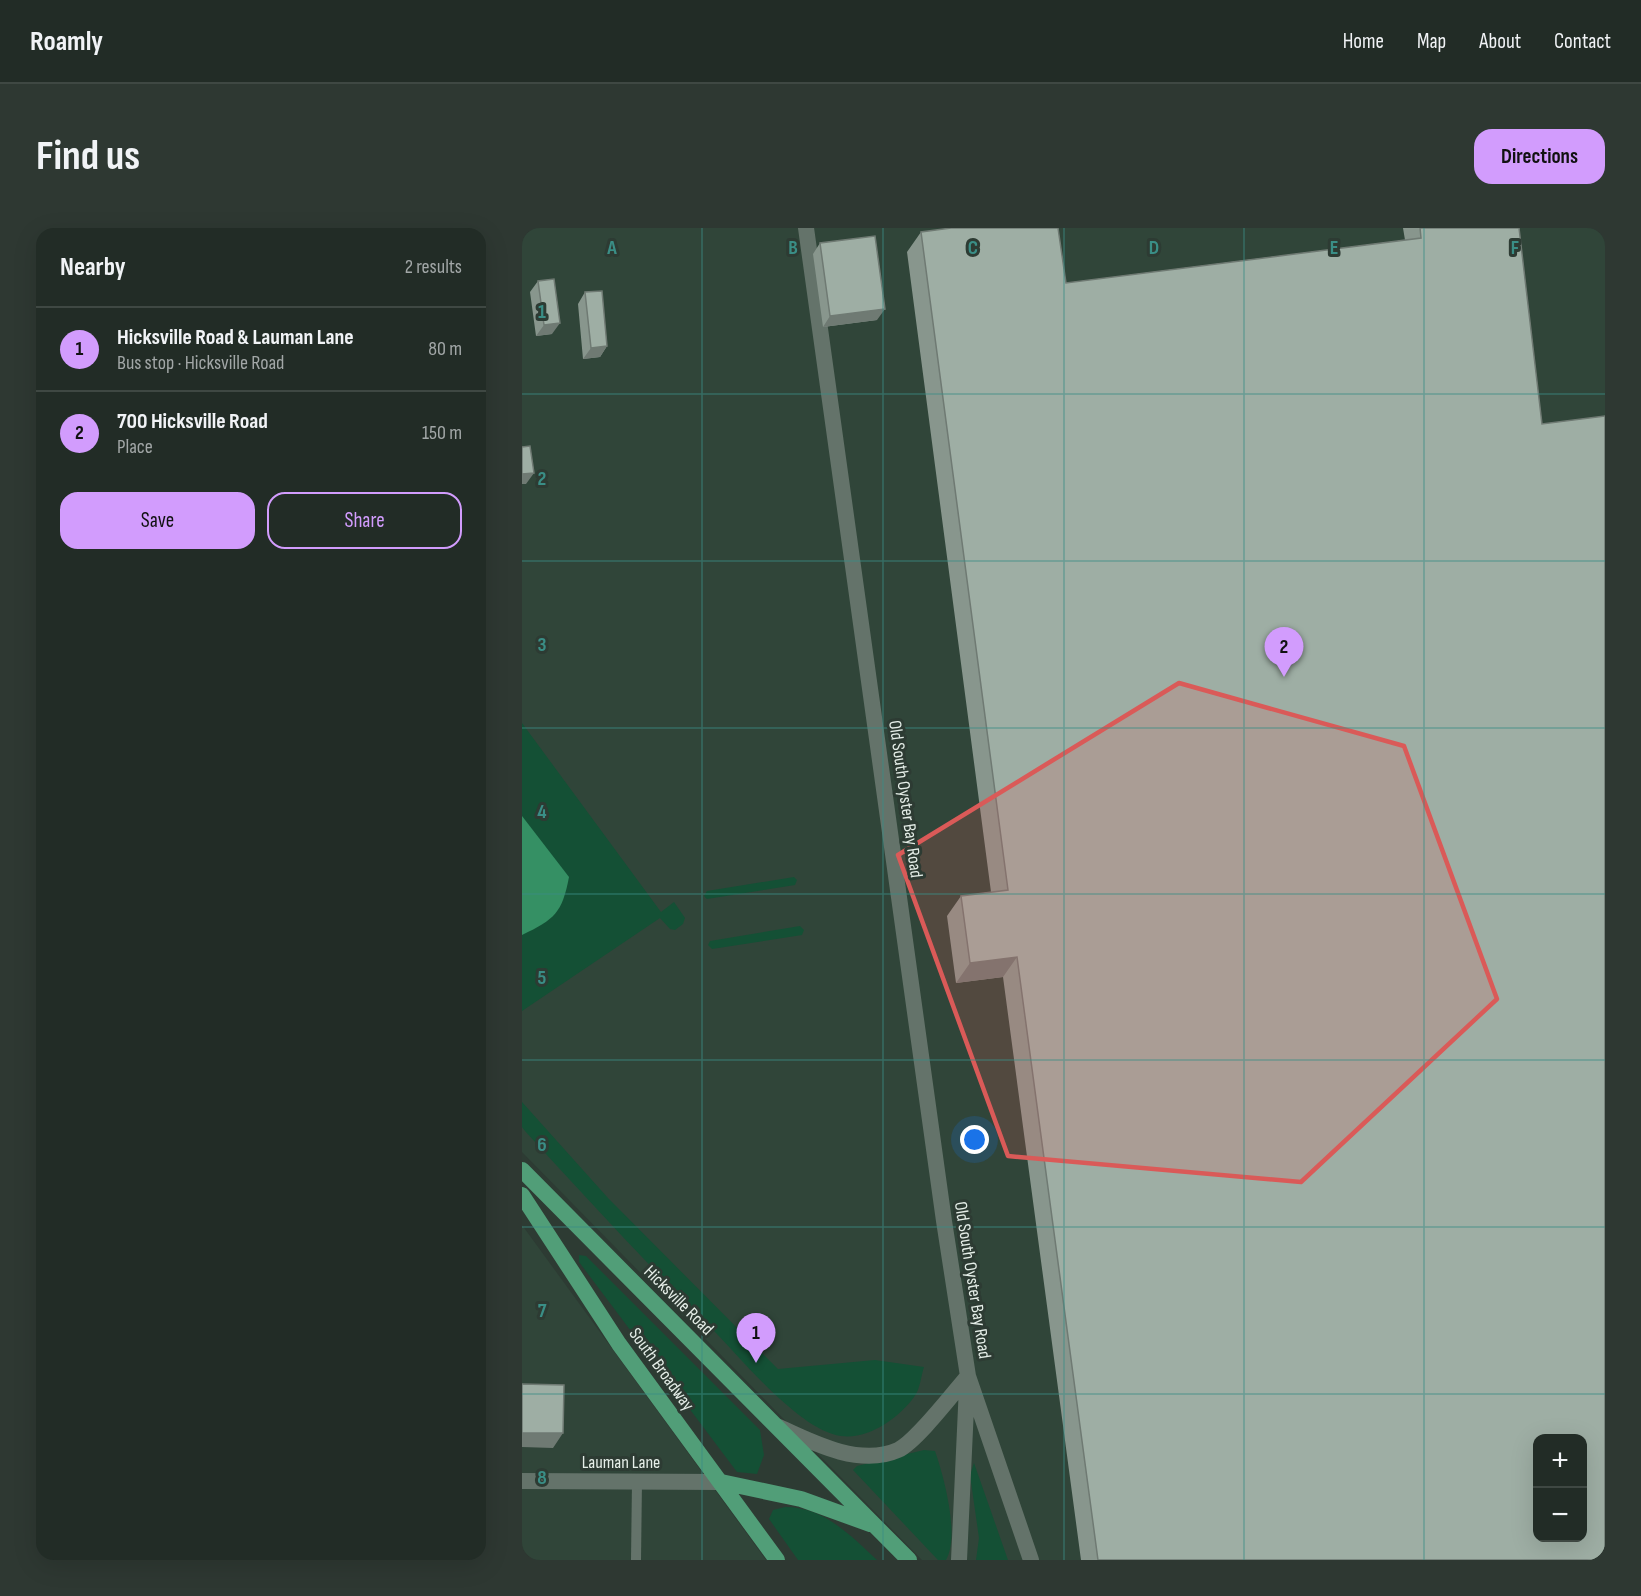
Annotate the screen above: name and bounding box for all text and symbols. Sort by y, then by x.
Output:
text: Roamly [30,25,103,58]
text: Home [1343,29,1384,54]
text: Map [1417,29,1446,54]
text: About [1479,29,1521,54]
text: Contact [1554,29,1611,54]
button: Directions [1474,129,1605,184]
text: Find us [36,131,140,182]
text: A [606,236,617,260]
text: B [788,236,798,260]
text: C [968,236,978,260]
text: D [1149,236,1159,260]
text: E [1330,236,1338,260]
text: F [1511,236,1519,260]
text: Nearby [60,252,126,283]
text: 2 results [405,255,462,279]
text: 1 [538,300,546,324]
text: Hicksville Road & Lauman Lane [117,324,354,351]
text: 1 [76,337,83,361]
text: 80 m [428,337,462,361]
text: Bus stop · Hicksville Road [117,351,284,375]
text: 700 Hicksville Road [117,408,268,435]
text: 2 [75,421,84,445]
text: 150 m [422,421,462,445]
text: Place [117,435,153,459]
text: 2 [538,467,546,491]
button: Save [60,492,255,549]
button: Share [267,492,462,549]
pin: 2 [1264,628,1304,677]
text: 3 [538,633,547,657]
street label: Old South Oyster Bay Road [884,719,927,879]
text: 4 [537,800,547,824]
text: 5 [538,966,547,990]
your location [960,1125,989,1154]
text: 6 [537,1133,547,1157]
street label: Old South Oyster Bay Road [950,1200,995,1360]
street label: Hicksville Road [639,1261,718,1340]
text: 7 [538,1299,547,1323]
pin: 1 [736,1314,776,1363]
street label: South Broadway [625,1324,699,1415]
map controls [1533,1434,1587,1542]
button: + [1533,1434,1587,1488]
street label: Lauman Lane [582,1452,660,1473]
text: 8 [537,1466,547,1490]
button: − [1533,1488,1587,1542]

